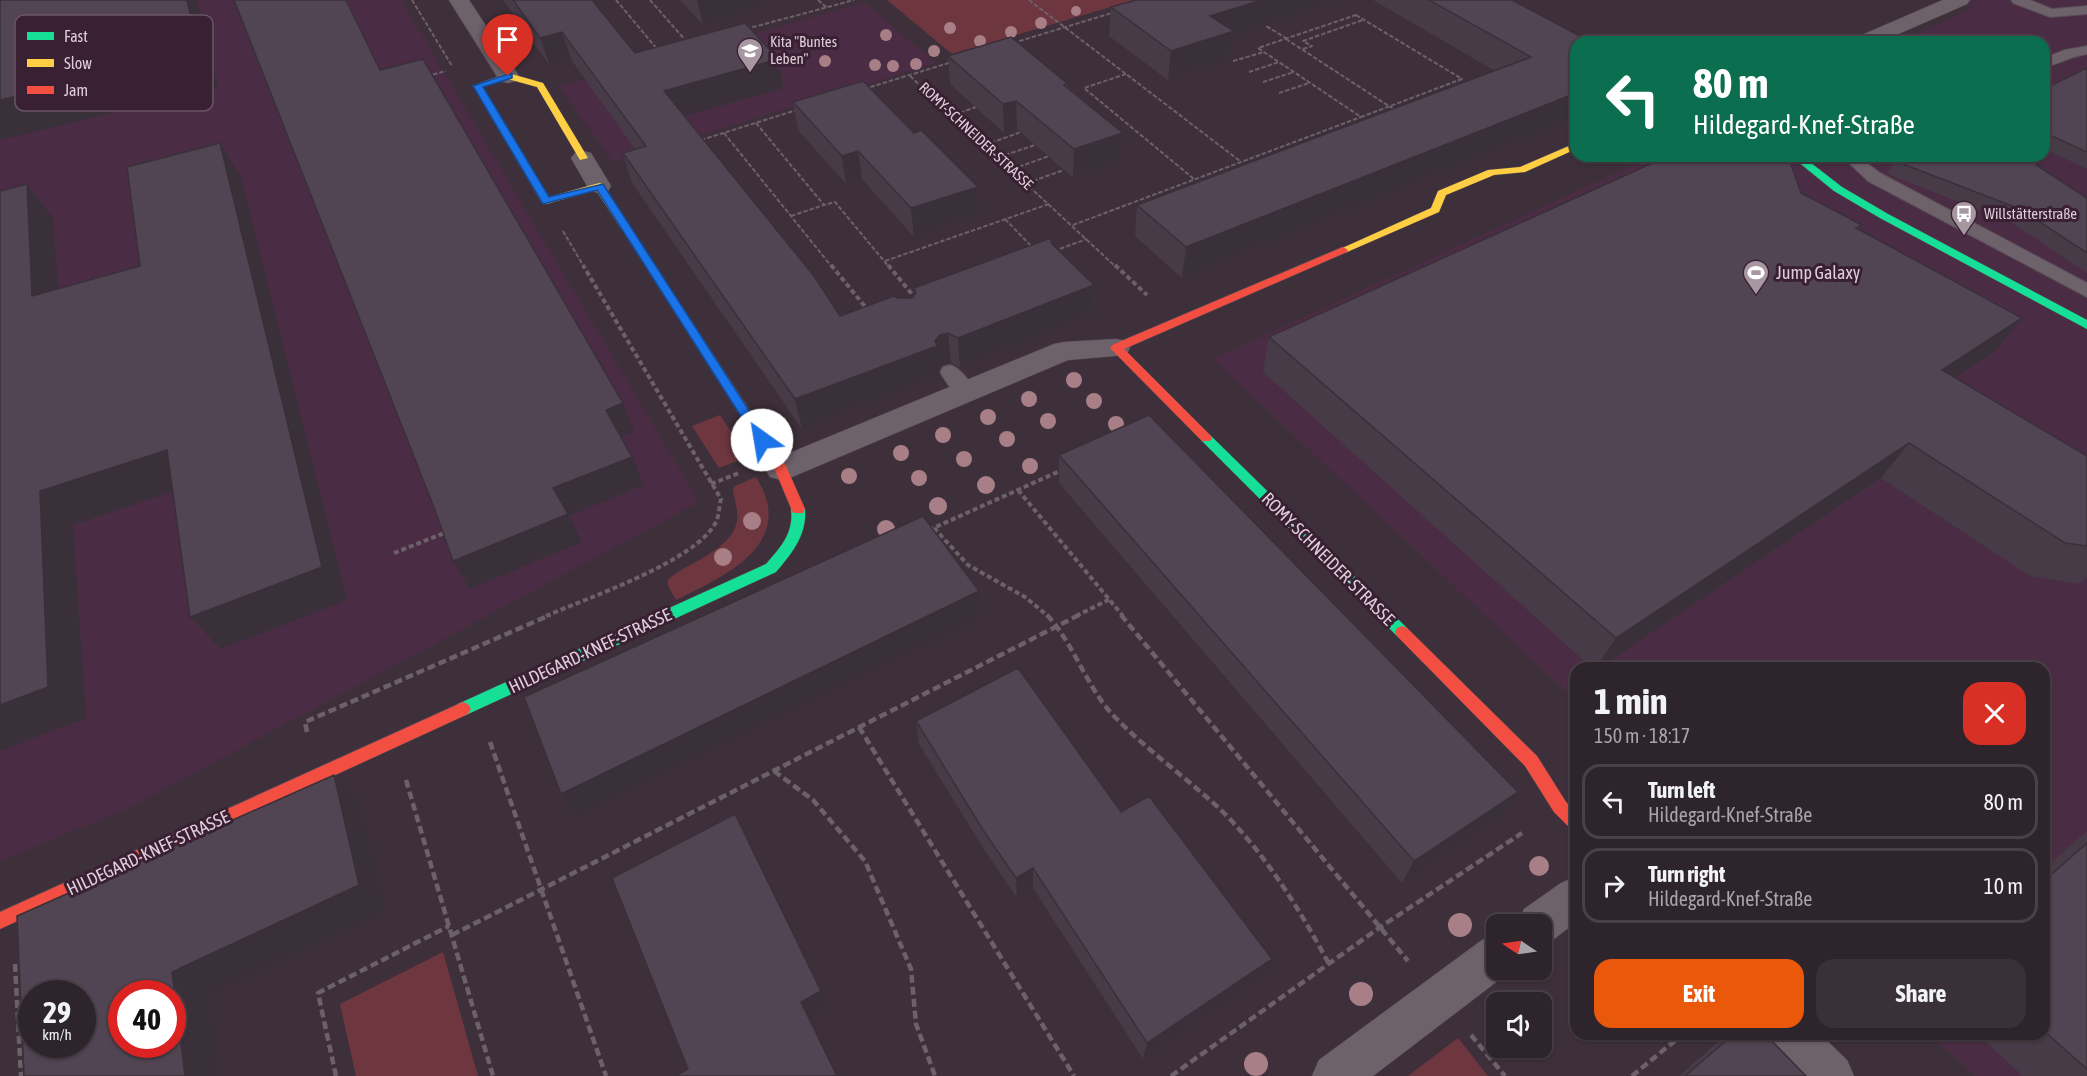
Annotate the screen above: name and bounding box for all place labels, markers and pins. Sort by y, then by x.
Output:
pin [482,14,533,76]
place label: Kita "Buntes Leben" [770,33,837,67]
school or university icon: Kita "Buntes Leben" [735,36,765,74]
bus stop icon: Willstätterstraße [1949,199,1979,237]
place label: Willstätterstraße [1984,205,2077,222]
sports icon: Jump Galaxy [1741,258,1771,296]
place label: Jump Galaxy [1776,262,1860,283]

